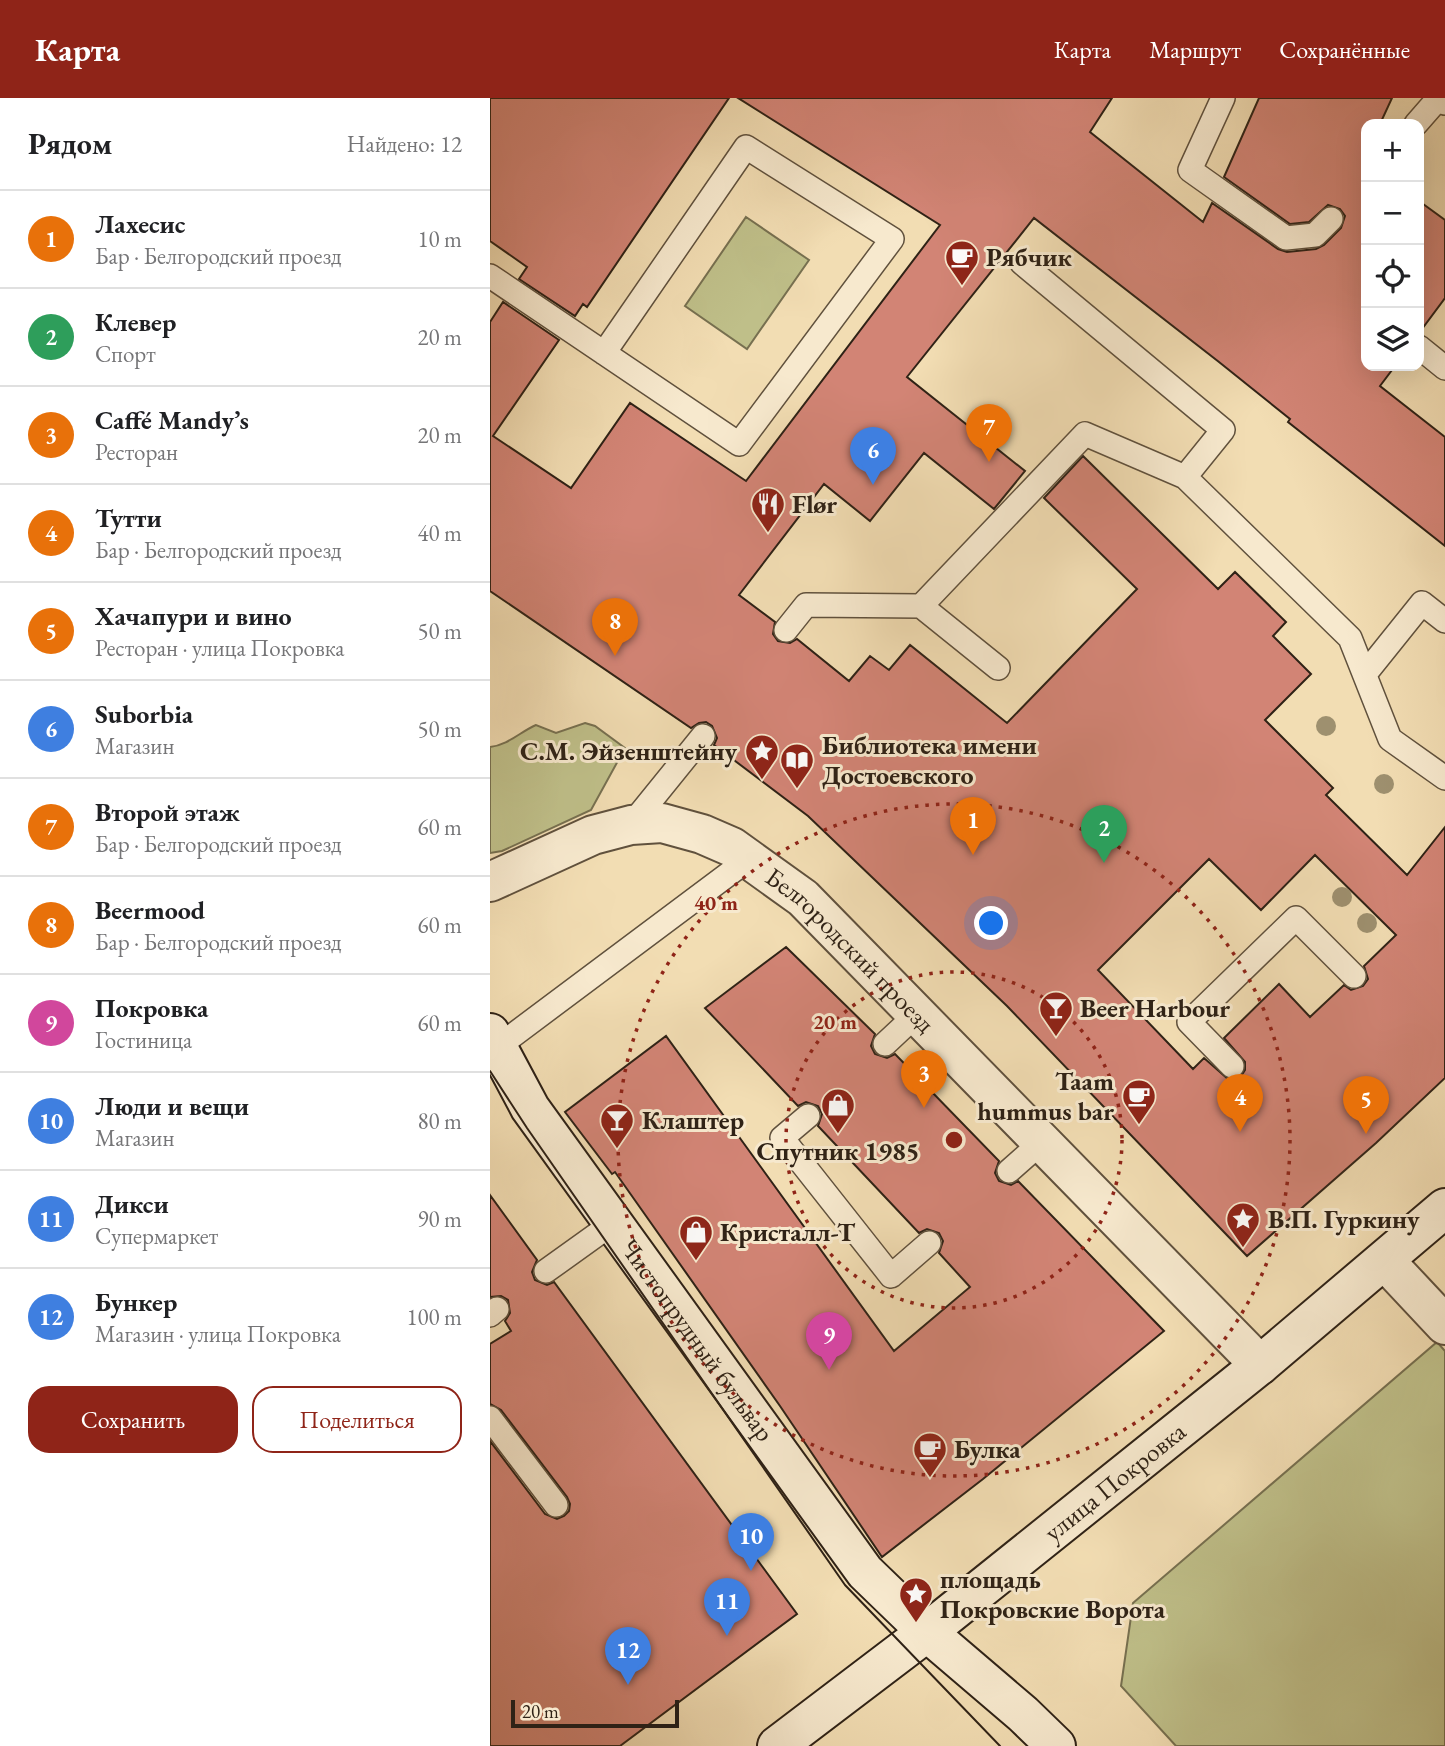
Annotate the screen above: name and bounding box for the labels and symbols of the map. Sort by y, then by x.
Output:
cafe icon: Рябчик [943,238,981,287]
place label: Рябчик [986,240,1073,274]
pin: 7 [966,404,1012,462]
pin: 6 [850,427,896,485]
restaurant icon: Flør [749,485,787,534]
place label: Flør [792,487,837,521]
pin: 8 [592,598,638,656]
place label: Библиотека имени Достоевского [822,728,1037,792]
place icon: С.М. Эйзенштейну [743,732,781,781]
place label: С.М. Эйзенштейну [520,734,737,768]
library icon: Библиотека имени Достоевского [778,741,816,790]
pin: 1 [950,797,996,855]
pin: 2 [1081,805,1127,863]
street label: Белгородский проезд [759,860,942,1040]
text: 40 m [694,889,738,916]
your location [974,906,1008,940]
bar icon: Beer Harbour [1037,989,1075,1038]
place label: Beer Harbour [1080,991,1230,1025]
text: 20 m [813,1008,857,1035]
pin: 3 [901,1050,947,1108]
place label: Taam hummus bar [977,1064,1114,1128]
pin: 4 [1217,1074,1263,1132]
pin: 5 [1343,1076,1389,1134]
cafe icon: Taam hummus bar [1120,1077,1158,1126]
shop icon: Спутник 1985 [819,1086,857,1135]
bar icon: Клаштер [598,1101,636,1150]
place label: Клаштер [642,1103,744,1137]
centre of rings [942,1128,966,1152]
place label: Спутник 1985 [756,1134,920,1168]
place icon: В.П. Гуркину [1224,1200,1262,1249]
place label: В.П. Гуркину [1268,1202,1420,1236]
shop icon: Кристалл-Т [677,1213,715,1262]
place label: Кристалл-Т [720,1215,856,1249]
street label: Чистопрудный бульвар [613,1232,782,1448]
pin: 9 [806,1312,852,1370]
street label: улица Покровка [1037,1414,1193,1549]
cafe icon: Булка [911,1430,949,1479]
place label: Булка [954,1432,1021,1466]
pin: 10 [728,1513,774,1571]
place label: площадь Покровские Ворота [940,1562,1166,1626]
place icon: площадь Покровские Ворота [897,1575,935,1624]
pin: 11 [704,1578,750,1636]
pin: 12 [605,1627,651,1685]
scale bar [511,1697,679,1729]

